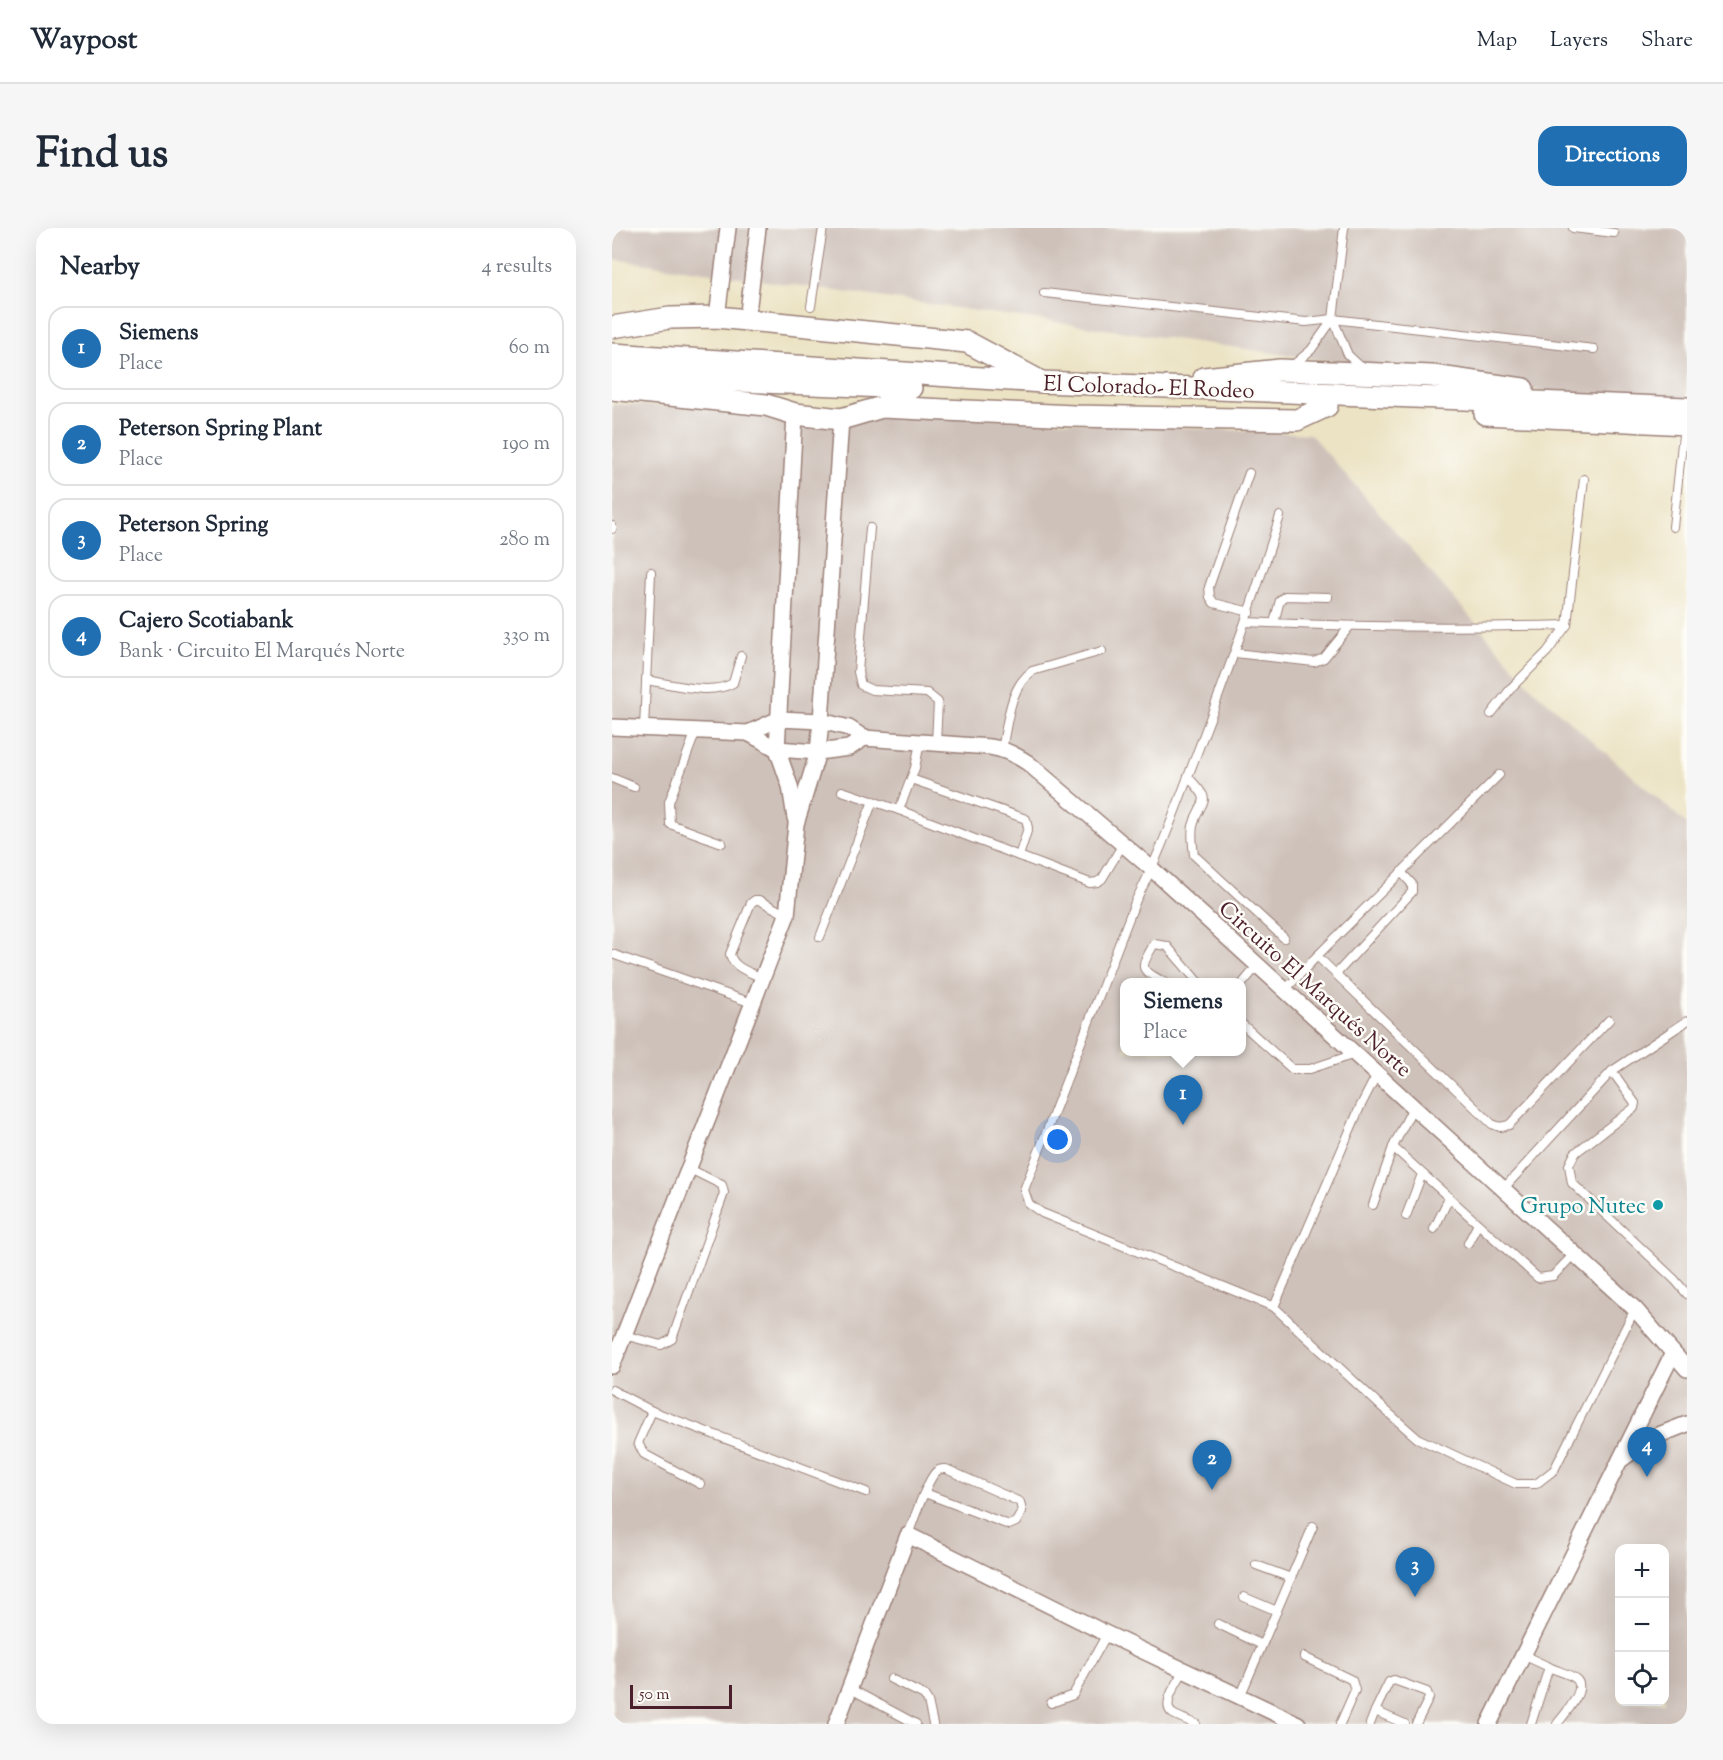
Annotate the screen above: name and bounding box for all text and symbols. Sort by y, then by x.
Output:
text: Waypost [30,21,137,61]
text: Map [1477,26,1517,56]
text: Layers [1550,26,1608,56]
text: Share [1641,26,1693,56]
text: Find us [36,126,168,186]
button: Directions [1538,126,1687,186]
text: Nearby [60,249,140,286]
text: 4 results [481,253,552,282]
text: Siemens [119,318,198,350]
text: 1 [78,334,85,363]
text: 60 m [509,334,550,363]
text: Place [119,350,163,379]
street label: El Colorado- El Rodeo [1043,369,1255,409]
text: Peterson Spring Plant [119,414,322,446]
text: 2 [77,430,86,459]
text: 190 m [502,430,550,459]
text: Place [119,446,163,475]
text: Peterson Spring [119,510,268,542]
text: 3 [77,526,86,555]
text: 280 m [499,526,550,555]
text: Place [119,542,163,571]
text: Cajero Scotiabank [119,606,294,638]
text: 4 [76,622,87,651]
text: 330 m [503,622,550,651]
text: Bank · Circuito El Marqués Norte [119,638,405,667]
street label: Circuito El Marqués Norte [1210,894,1418,1086]
popup [1120,978,1246,1056]
text: Siemens [1143,987,1223,1019]
text: Place [1143,1019,1187,1048]
pin: 1 [1164,1076,1202,1125]
your location [1043,1125,1072,1154]
place label: Grupo Nutec [1520,1192,1646,1224]
marker: Grupo Nutec [1651,1198,1665,1212]
pin: 4 [1628,1428,1666,1477]
pin: 2 [1192,1440,1232,1490]
map controls [1615,1544,1669,1706]
button: + [1615,1544,1669,1598]
pin: 3 [1396,1548,1434,1597]
button: − [1615,1598,1669,1652]
button: locate [1615,1652,1669,1706]
scale bar [630,1682,732,1710]
text: 50 m [639,1684,670,1707]

